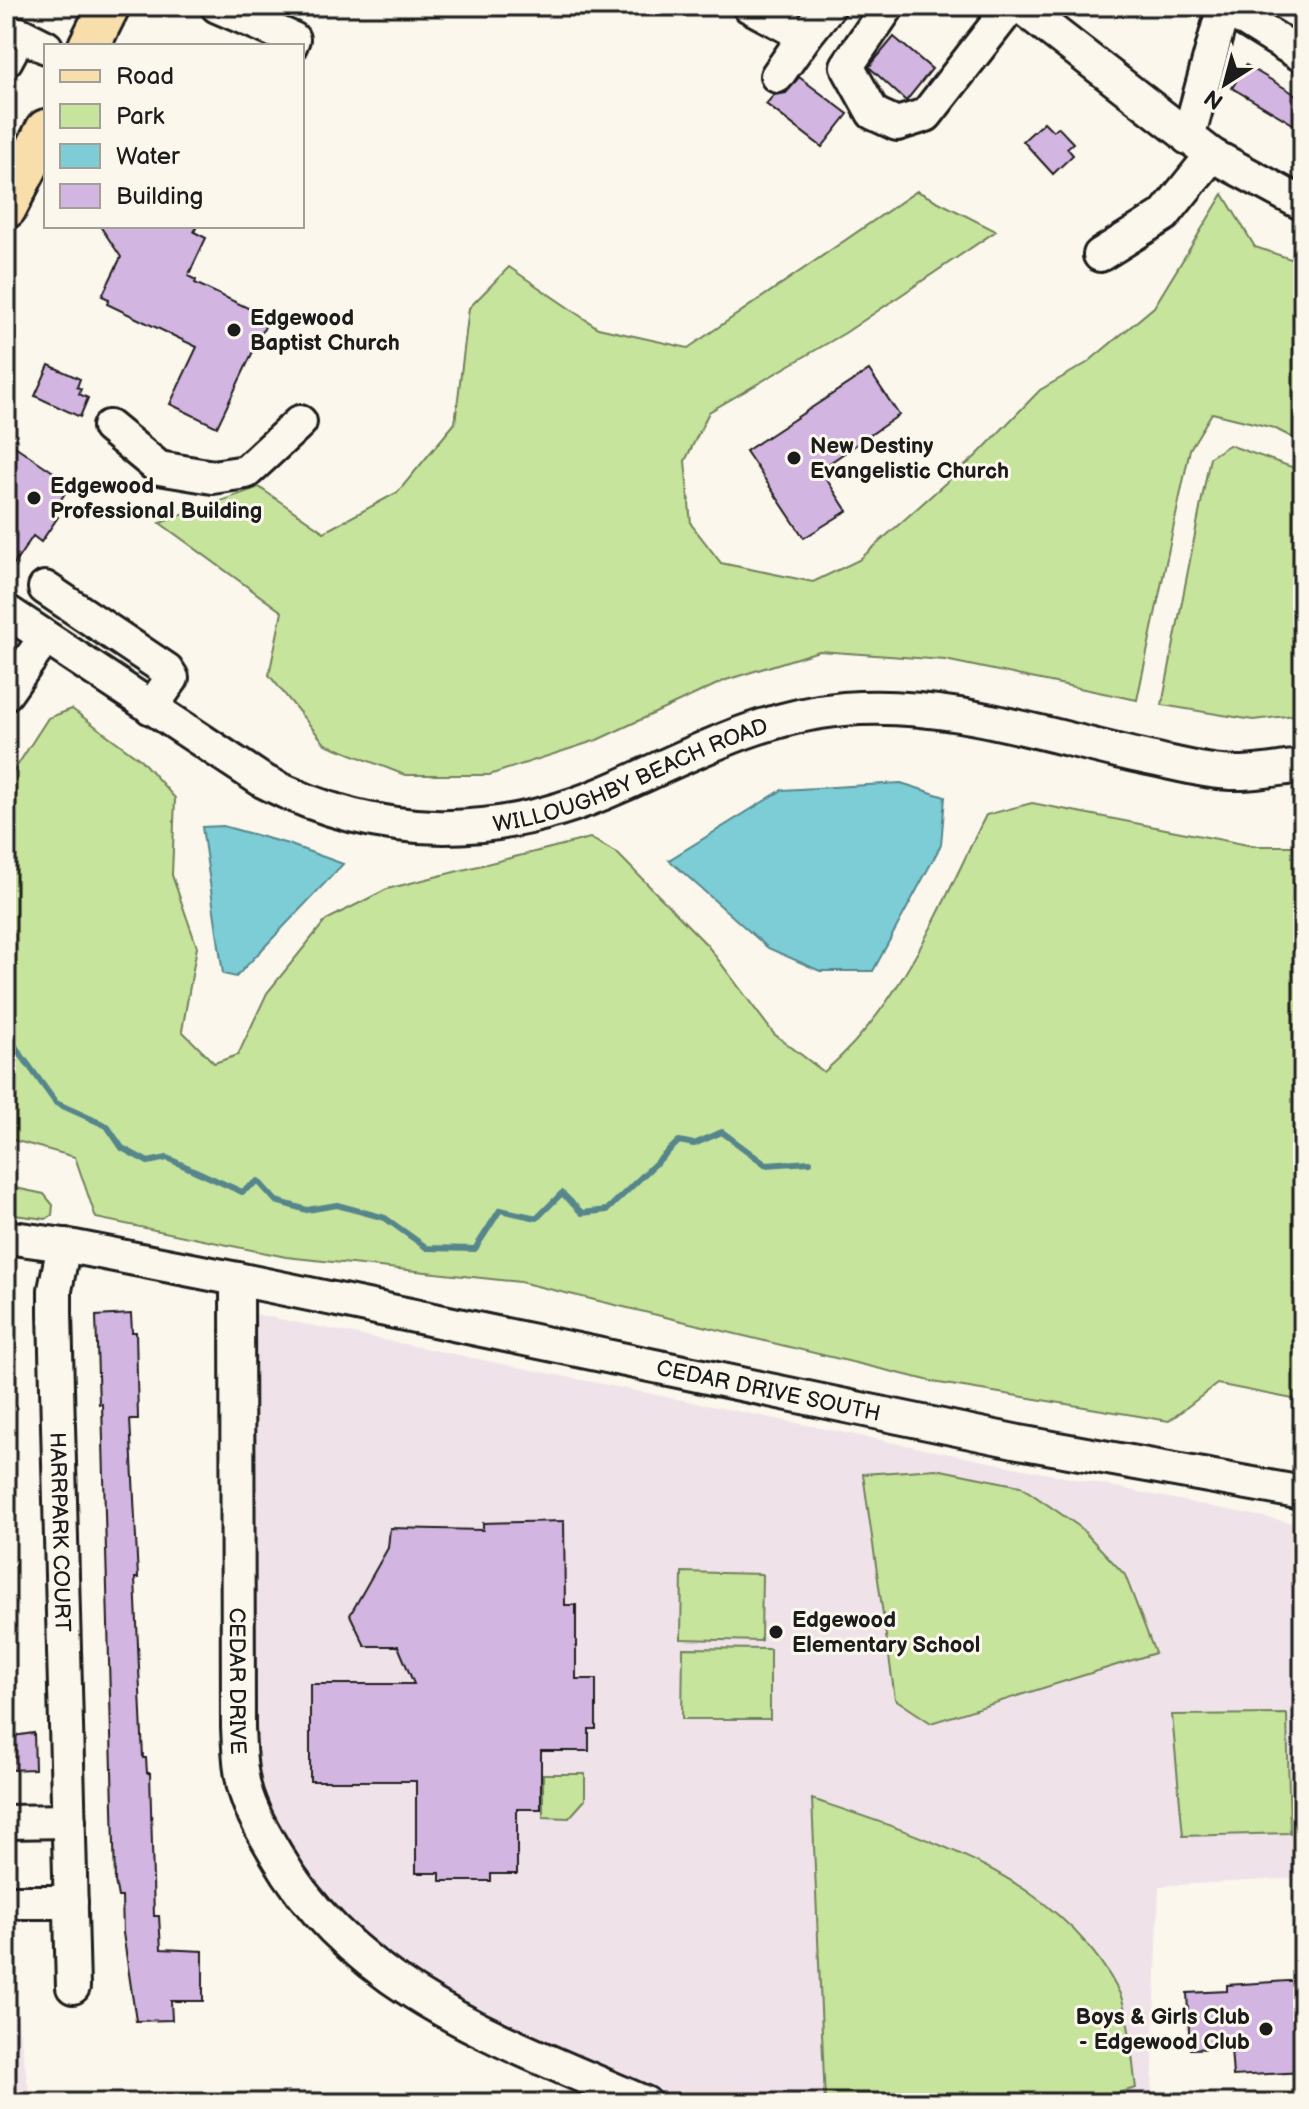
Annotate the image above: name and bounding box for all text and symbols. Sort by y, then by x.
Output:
legend [44,44,304,228]
north arrow [1185,44,1265,124]
text: Road [116,62,174,91]
text: N [1200,83,1229,115]
text: Park [116,102,164,131]
text: Water [116,142,180,171]
text: Building [116,182,203,211]
place label: Edgewood Baptist Church [250,305,400,357]
marker: Edgewood Baptist Church [225,321,243,339]
place label: New Destiny Evangelistic Church [810,433,1009,485]
marker: New Destiny Evangelistic Church [785,449,803,467]
place label: Edgewood Professional Building [50,473,262,525]
marker: Edgewood Professional Building [25,489,43,507]
street label: WILLOUGHBY BEACH ROAD [491,713,771,839]
street label: CEDAR DRIVE SOUTH [654,1355,883,1428]
street label: HARRPARK COURT [43,1432,76,1632]
street label: CEDAR DRIVE [223,1607,251,1755]
place label: Edgewood Elementary School [792,1607,980,1659]
marker: Edgewood Elementary School [767,1623,785,1641]
place label: Boys & Girls Club - Edgewood Club [1076,2004,1250,2056]
marker: Boys & Girls Club - Edgewood Club [1257,2020,1275,2038]

